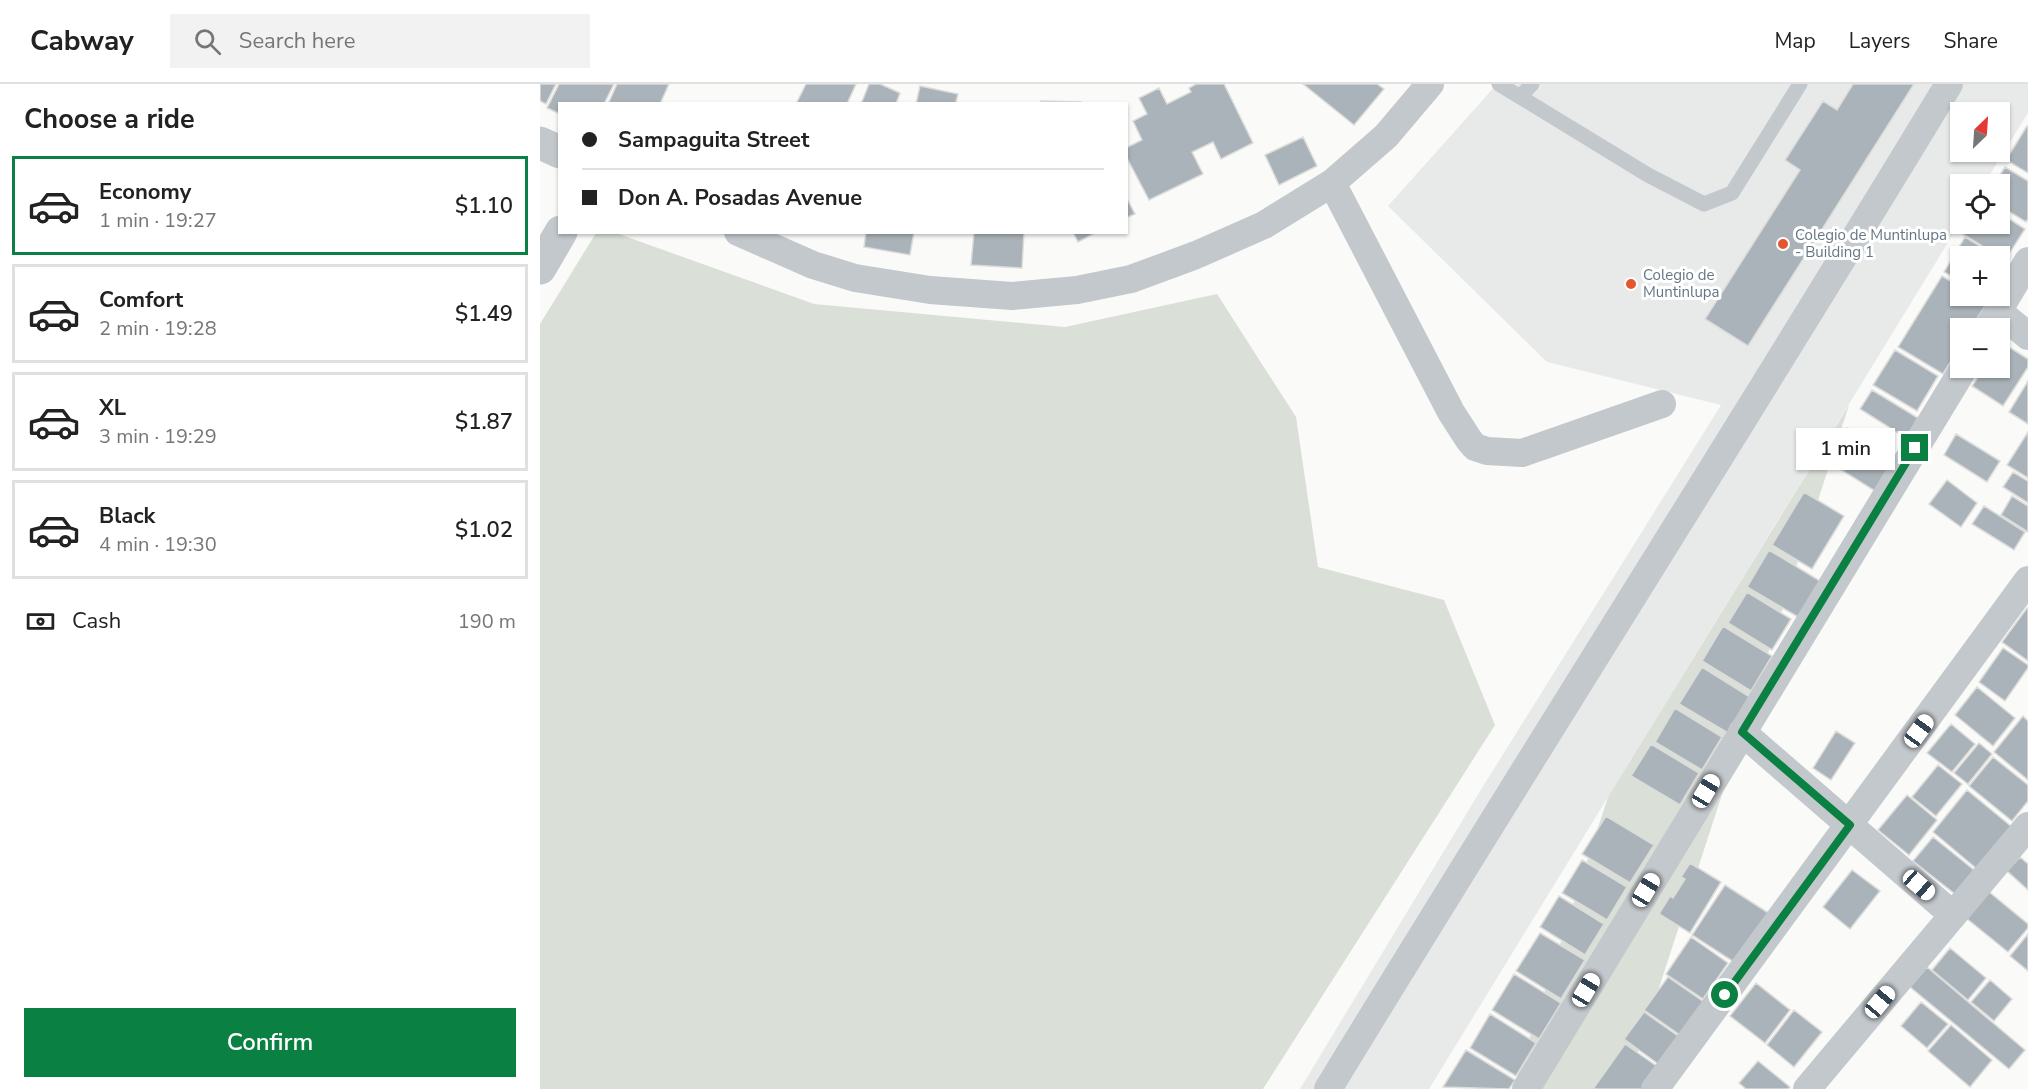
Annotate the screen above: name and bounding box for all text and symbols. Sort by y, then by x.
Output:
search box [170,14,590,68]
text: Cabway [30,22,134,60]
icon: search [191,25,224,58]
text: Search here [239,26,355,56]
text: Map [1774,27,1816,55]
text: Layers [1849,27,1910,55]
text: Share [1943,27,1998,55]
text: Choose a ride [24,101,195,138]
north arrow [1950,102,2010,162]
map controls [1950,102,2010,378]
text: Sampaguita Street [618,125,809,155]
button: locate [1950,174,2010,234]
text: Economy [99,177,191,207]
icon: car [27,179,81,233]
text: Don A. Posadas Avenue [618,183,862,213]
text: $1.10 [455,191,513,221]
text: 1 min · 19:27 [99,207,217,234]
place label: Colegio de Muntinlupa - Building 1 [1795,225,1947,262]
marker: Colegio de Muntinlupa - Building 1 [1776,237,1790,251]
button: + [1950,246,2010,306]
place label: Colegio de Muntinlupa [1643,265,1720,302]
marker: Colegio de Muntinlupa [1624,277,1638,291]
text: Comfort [99,285,183,315]
icon: car [27,287,81,341]
text: $1.49 [455,299,513,329]
text: 2 min · 19:28 [99,315,217,342]
button: − [1950,318,2010,378]
text: XL [99,393,126,423]
icon: car [27,395,81,449]
text: $1.87 [455,407,513,437]
text: 3 min · 19:29 [99,423,217,450]
callout: 1 min [1795,427,1894,469]
route end [1901,434,1928,461]
text: 1 min [1820,435,1871,462]
text: Black [99,501,155,531]
icon: car [27,503,81,557]
text: $1.02 [455,515,513,545]
text: 4 min · 19:30 [99,531,217,558]
icon: cash [24,605,57,638]
text: Cash [72,606,121,636]
text: 190 m [458,608,516,635]
car [1901,711,1937,751]
car [1689,771,1723,811]
car [1900,866,1938,904]
car [1629,870,1663,910]
car [1569,970,1603,1010]
route start [1711,981,1738,1008]
car [1862,982,1898,1022]
button: Confirm [24,1008,516,1077]

